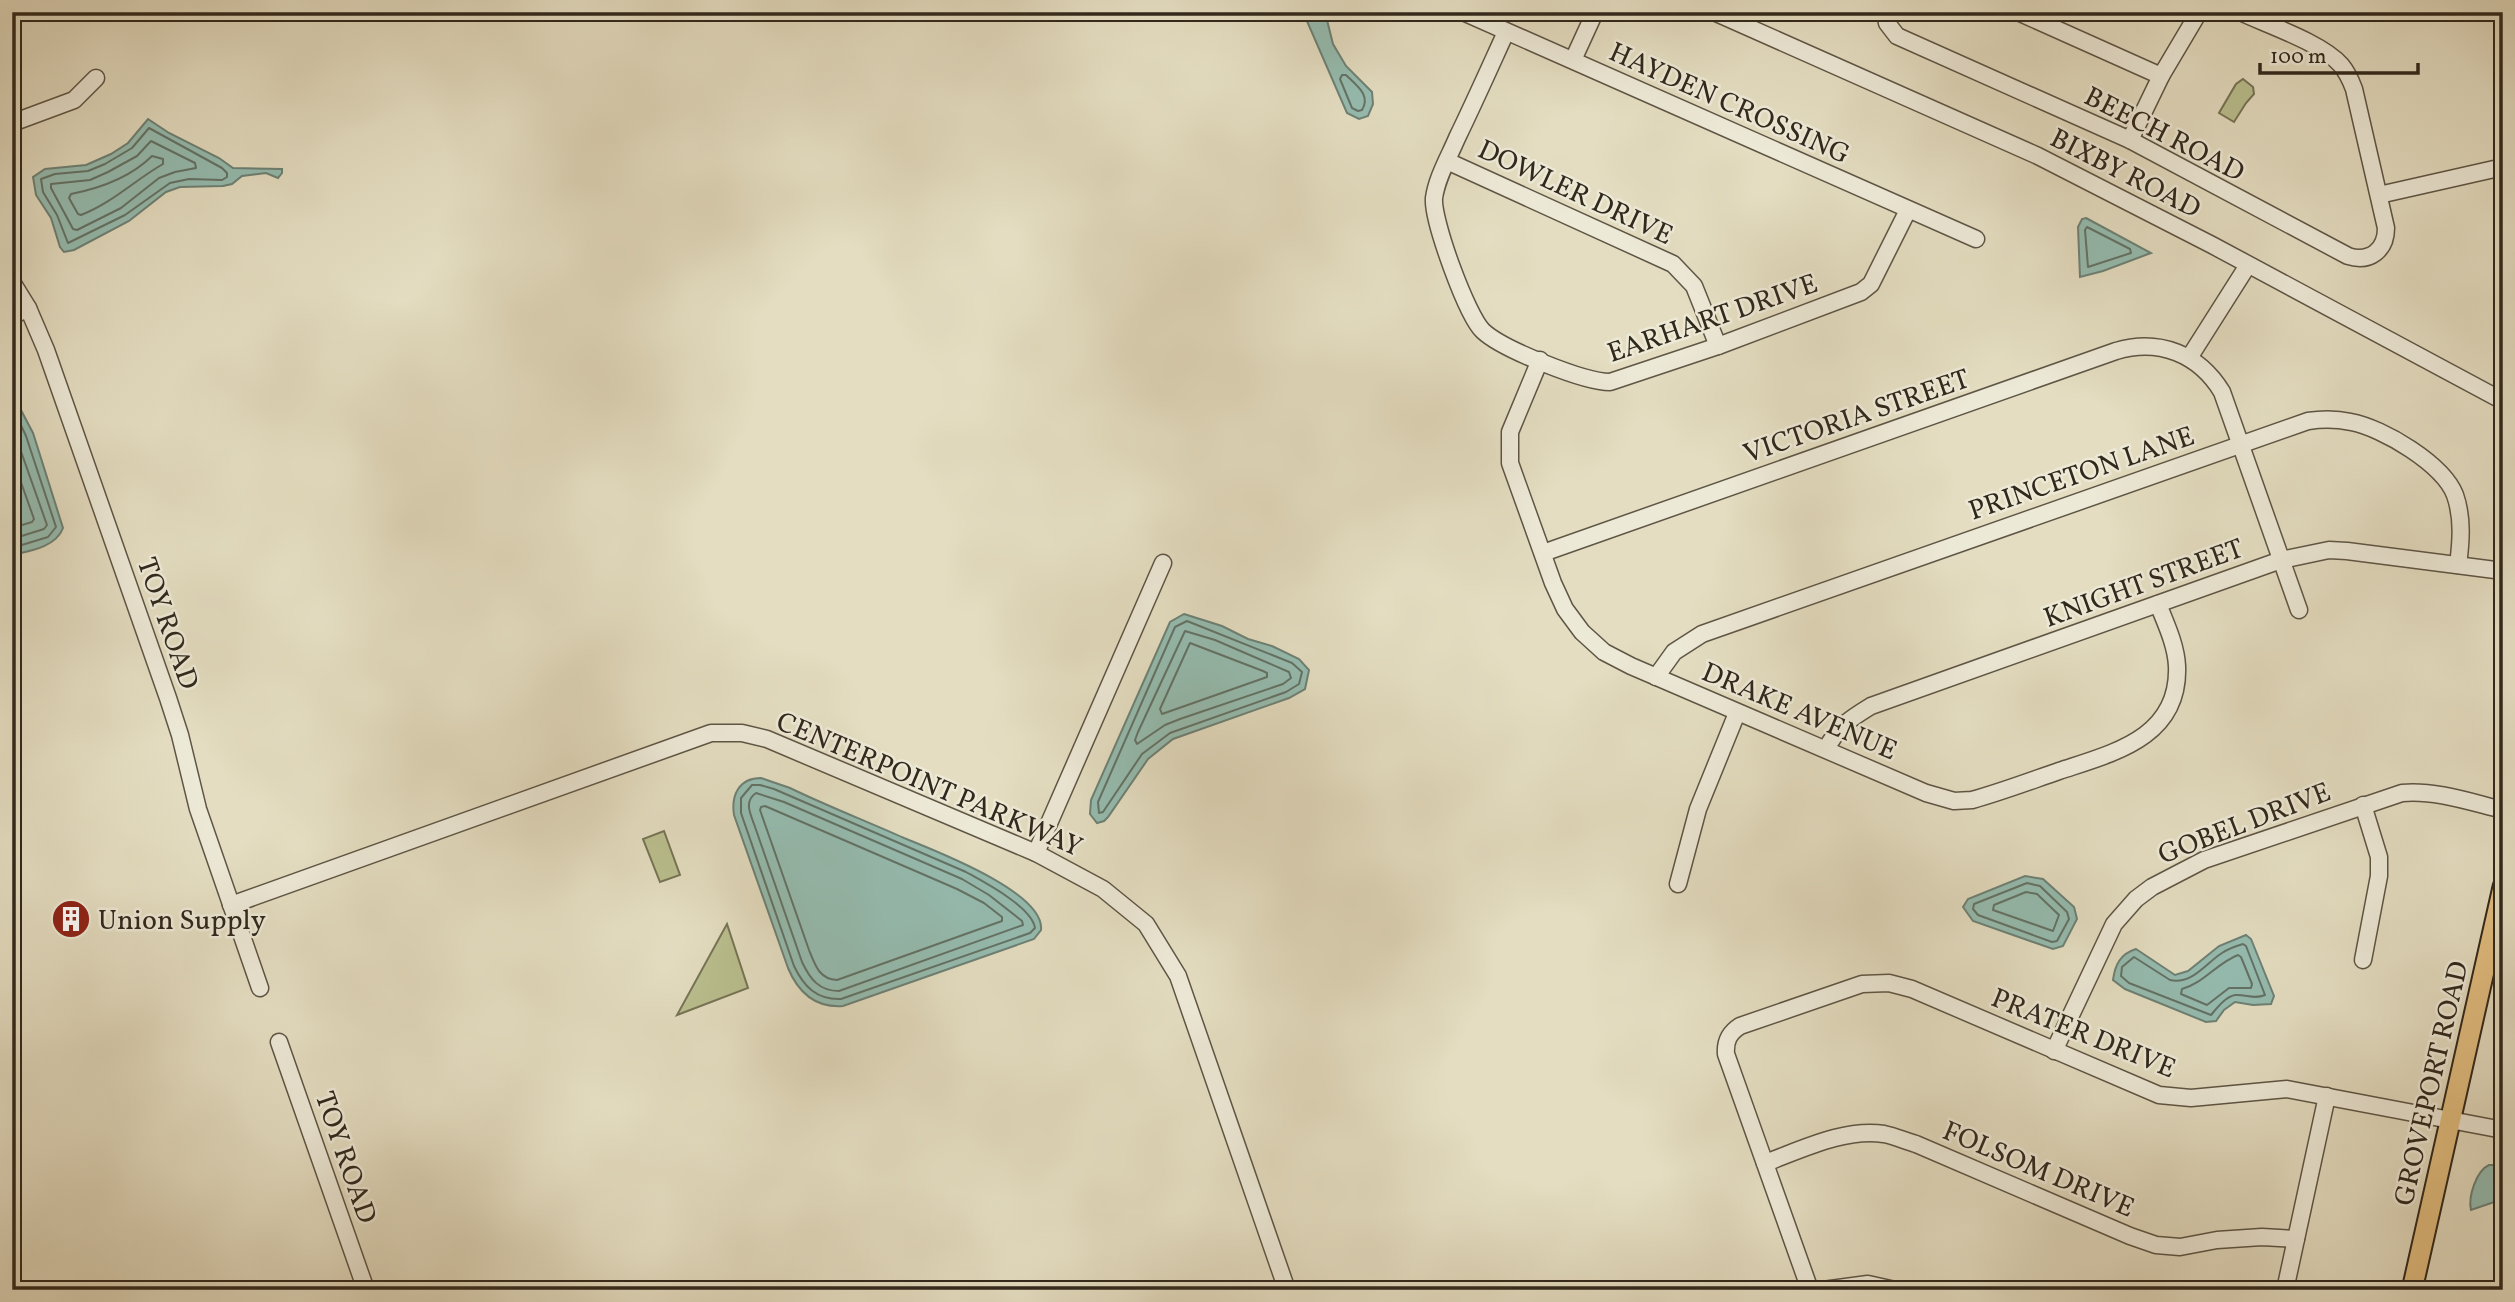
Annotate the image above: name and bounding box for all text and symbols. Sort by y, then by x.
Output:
scale bar [2260,32,2417,76]
street label: HAYDEN CROSSING [1602,34,1856,175]
text: 100 m [2270,43,2327,72]
street label: BEECH ROAD [2077,78,2251,192]
street label: BIXBY ROAD [2043,120,2207,229]
street label: DOWLER DRIVE [1471,131,1679,256]
street label: EARHART DRIVE [1602,265,1823,374]
street label: VICTORIA STREET [1738,360,1975,474]
street label: PRINCETON LANE [1964,417,2200,531]
street label: KNIGHT STREET [2038,530,2249,639]
street label: TOY ROAD [126,553,207,695]
street label: DRAKE AVENUE [1695,654,1903,771]
street label: CENTERPOINT PARKWAY [770,703,1088,868]
street label: GOBEL DRIVE [2153,774,2337,875]
building icon: Union Supply [50,898,92,940]
place label: Union Supply [98,902,266,941]
street label: GROVEPORT ROAD [2385,957,2480,1210]
street label: PRATER DRIVE [1985,980,2181,1089]
street label: TOY ROAD [304,1087,385,1229]
street label: FOLSOM DRIVE [1936,1112,2140,1228]

